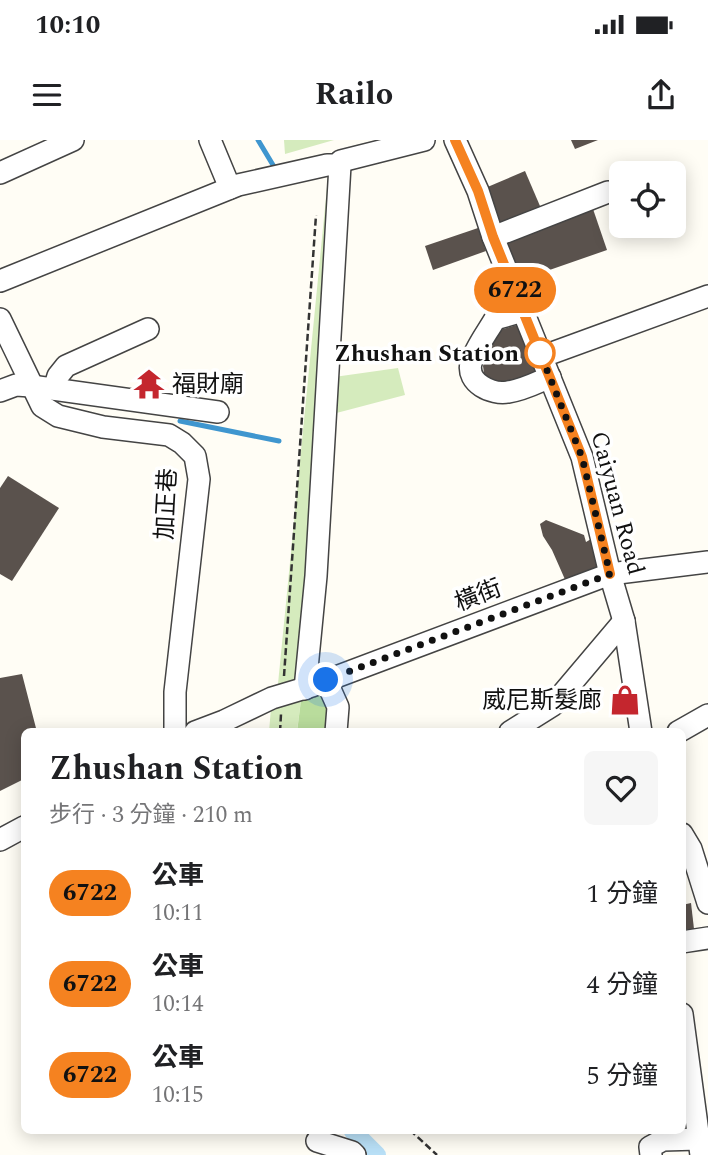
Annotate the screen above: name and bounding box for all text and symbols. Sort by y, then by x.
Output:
text: 10:10 [35,5,100,45]
text: Railo [315,70,393,119]
icon: menu [28,76,66,114]
icon: share [642,76,680,114]
map controls [609,161,686,238]
button: locate [609,161,686,238]
line badge: 6722 [466,267,564,313]
text: 6722 [488,272,542,308]
place label: Zhushan Station [334,336,519,372]
marker: Zhushan Station [525,338,555,368]
temple icon: 福財廟 [132,367,166,401]
place label: 福財廟 [172,367,244,403]
street label: Caiyuan Road [581,427,654,579]
street label: 加正巷 [147,467,187,541]
street label: 橫街 [450,571,507,621]
your location [308,662,343,697]
place label: 威尼斯髮廊 [482,683,602,719]
shop icon: 威尼斯髮廊 [608,683,642,717]
text: Zhushan Station [49,744,303,794]
button: heart [584,751,658,825]
text: 步行 · 3 分鐘 · 210 m [49,798,253,833]
text: 公車 [152,856,204,896]
text: 1 分鐘 [586,874,658,914]
text: 6722 [63,875,117,911]
text: 10:11 [152,896,204,931]
text: 公車 [152,947,204,987]
text: 4 分鐘 [586,965,658,1005]
text: 6722 [63,966,117,1002]
text: 10:14 [152,987,204,1022]
text: 公車 [152,1038,204,1078]
text: 5 分鐘 [586,1056,658,1096]
text: 6722 [63,1057,117,1093]
text: 10:15 [152,1078,204,1113]

